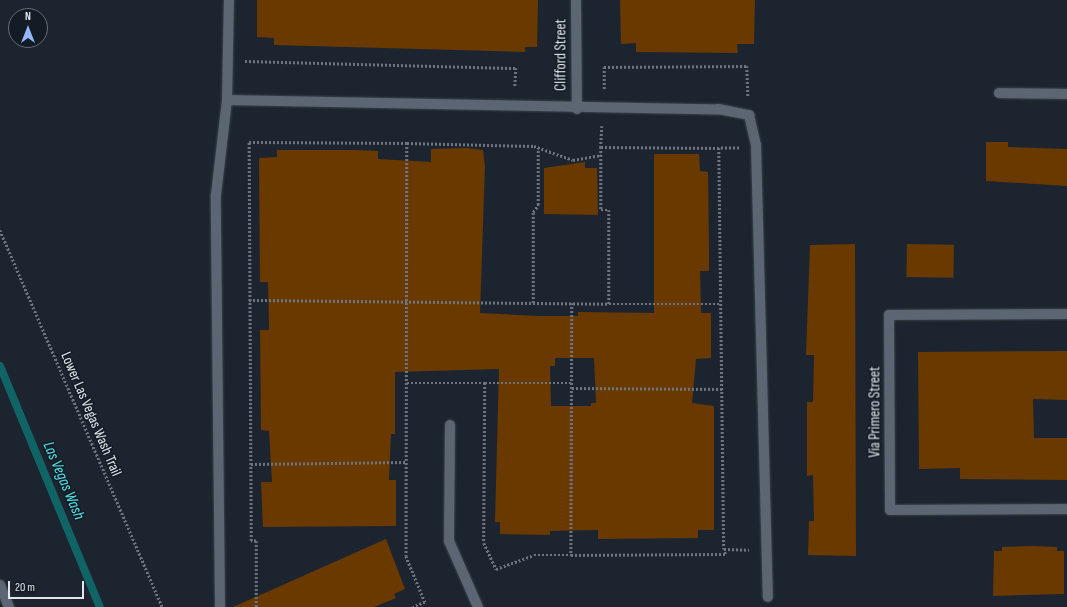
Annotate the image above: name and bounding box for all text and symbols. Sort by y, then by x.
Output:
north arrow [8,8,48,48]
text: N [25,10,31,23]
street label: Clifford Street [552,19,570,91]
street label: Lower Las Vegas Wash Trail [57,349,125,479]
street label: Via Primero Street [866,366,884,458]
water label: Las Vegas Wash [38,439,88,523]
scale bar [10,573,86,599]
text: 20 m [15,580,35,595]

